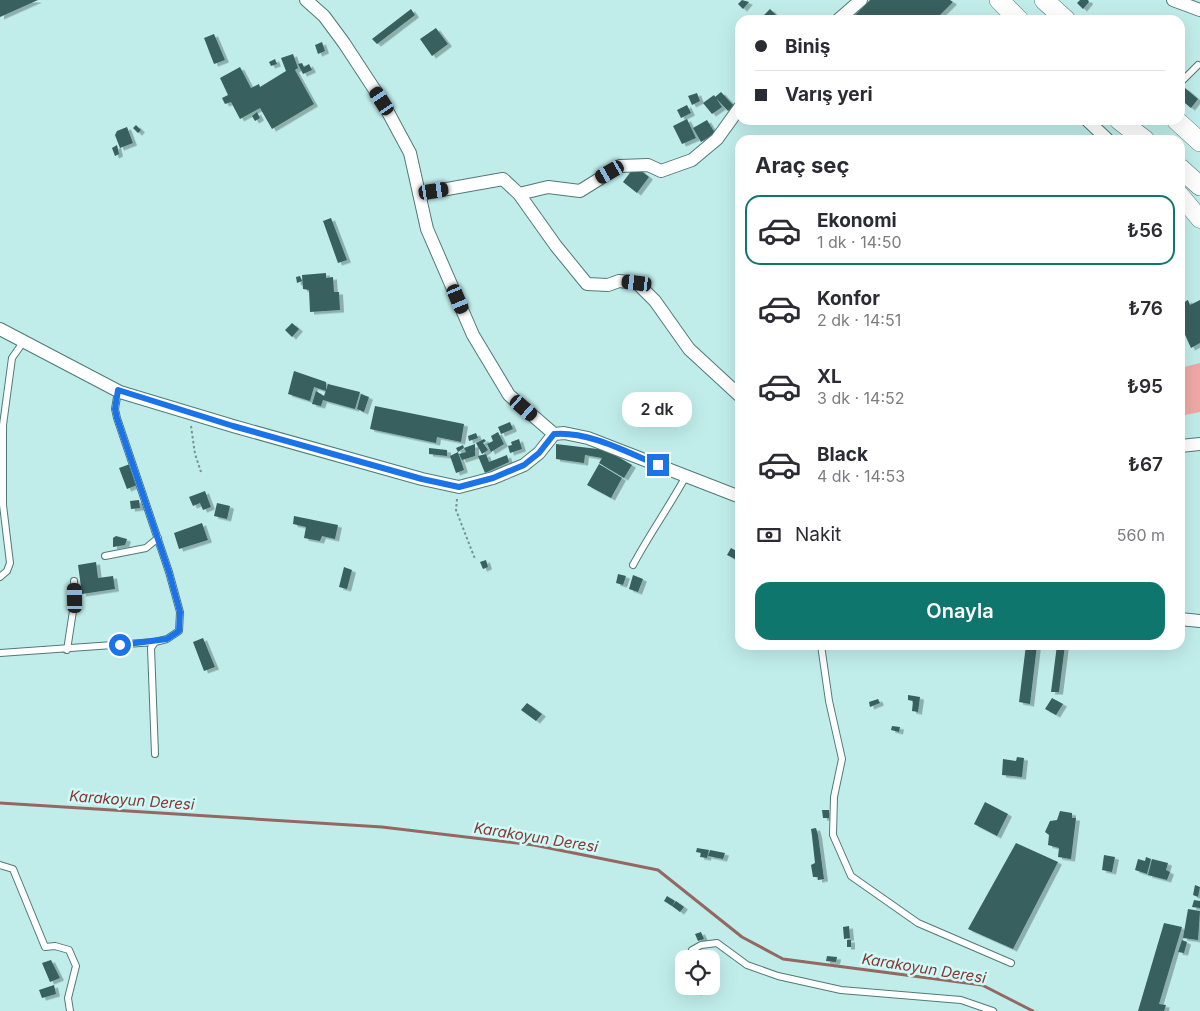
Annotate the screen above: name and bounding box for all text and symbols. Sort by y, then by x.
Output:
text: Biniş [785,35,830,58]
text: Varış yeri [785,83,873,106]
car [367,84,396,118]
text: Araç seç [755,152,849,178]
car [593,158,626,186]
car [418,181,449,201]
icon: car [757,208,802,253]
text: Ekonomi [817,209,897,232]
text: ₺56 [1127,219,1163,242]
text: 1 dk · 14:50 [817,232,901,252]
car [621,274,652,292]
car [445,282,470,316]
icon: car [757,286,802,331]
text: Konfor [817,287,880,310]
text: ₺76 [1128,297,1163,320]
text: 2 dk · 14:51 [817,310,901,330]
icon: car [757,364,802,409]
text: XL [817,365,842,388]
text: ₺95 [1127,375,1163,398]
text: 3 dk · 14:52 [817,388,905,408]
car [507,392,540,424]
callout: 2 dk [623,392,693,428]
text: 2 dk [640,399,674,419]
icon: car [757,442,802,487]
text: Black [817,443,868,466]
text: ₺67 [1128,453,1163,476]
route end [647,454,669,476]
text: 4 dk · 14:53 [817,466,905,486]
icon: cash [755,521,783,549]
text: Nakit [795,523,841,546]
text: 560 m [1117,525,1165,545]
button: Onayla [755,582,1165,640]
car [67,583,82,613]
route start [109,634,131,656]
water label: Karakoyun Deresi [69,786,196,814]
water label: Karakoyun Deresi [473,818,600,856]
water label: Karakoyun Deresi [861,949,988,987]
map controls [675,950,720,995]
button: locate [675,950,720,995]

